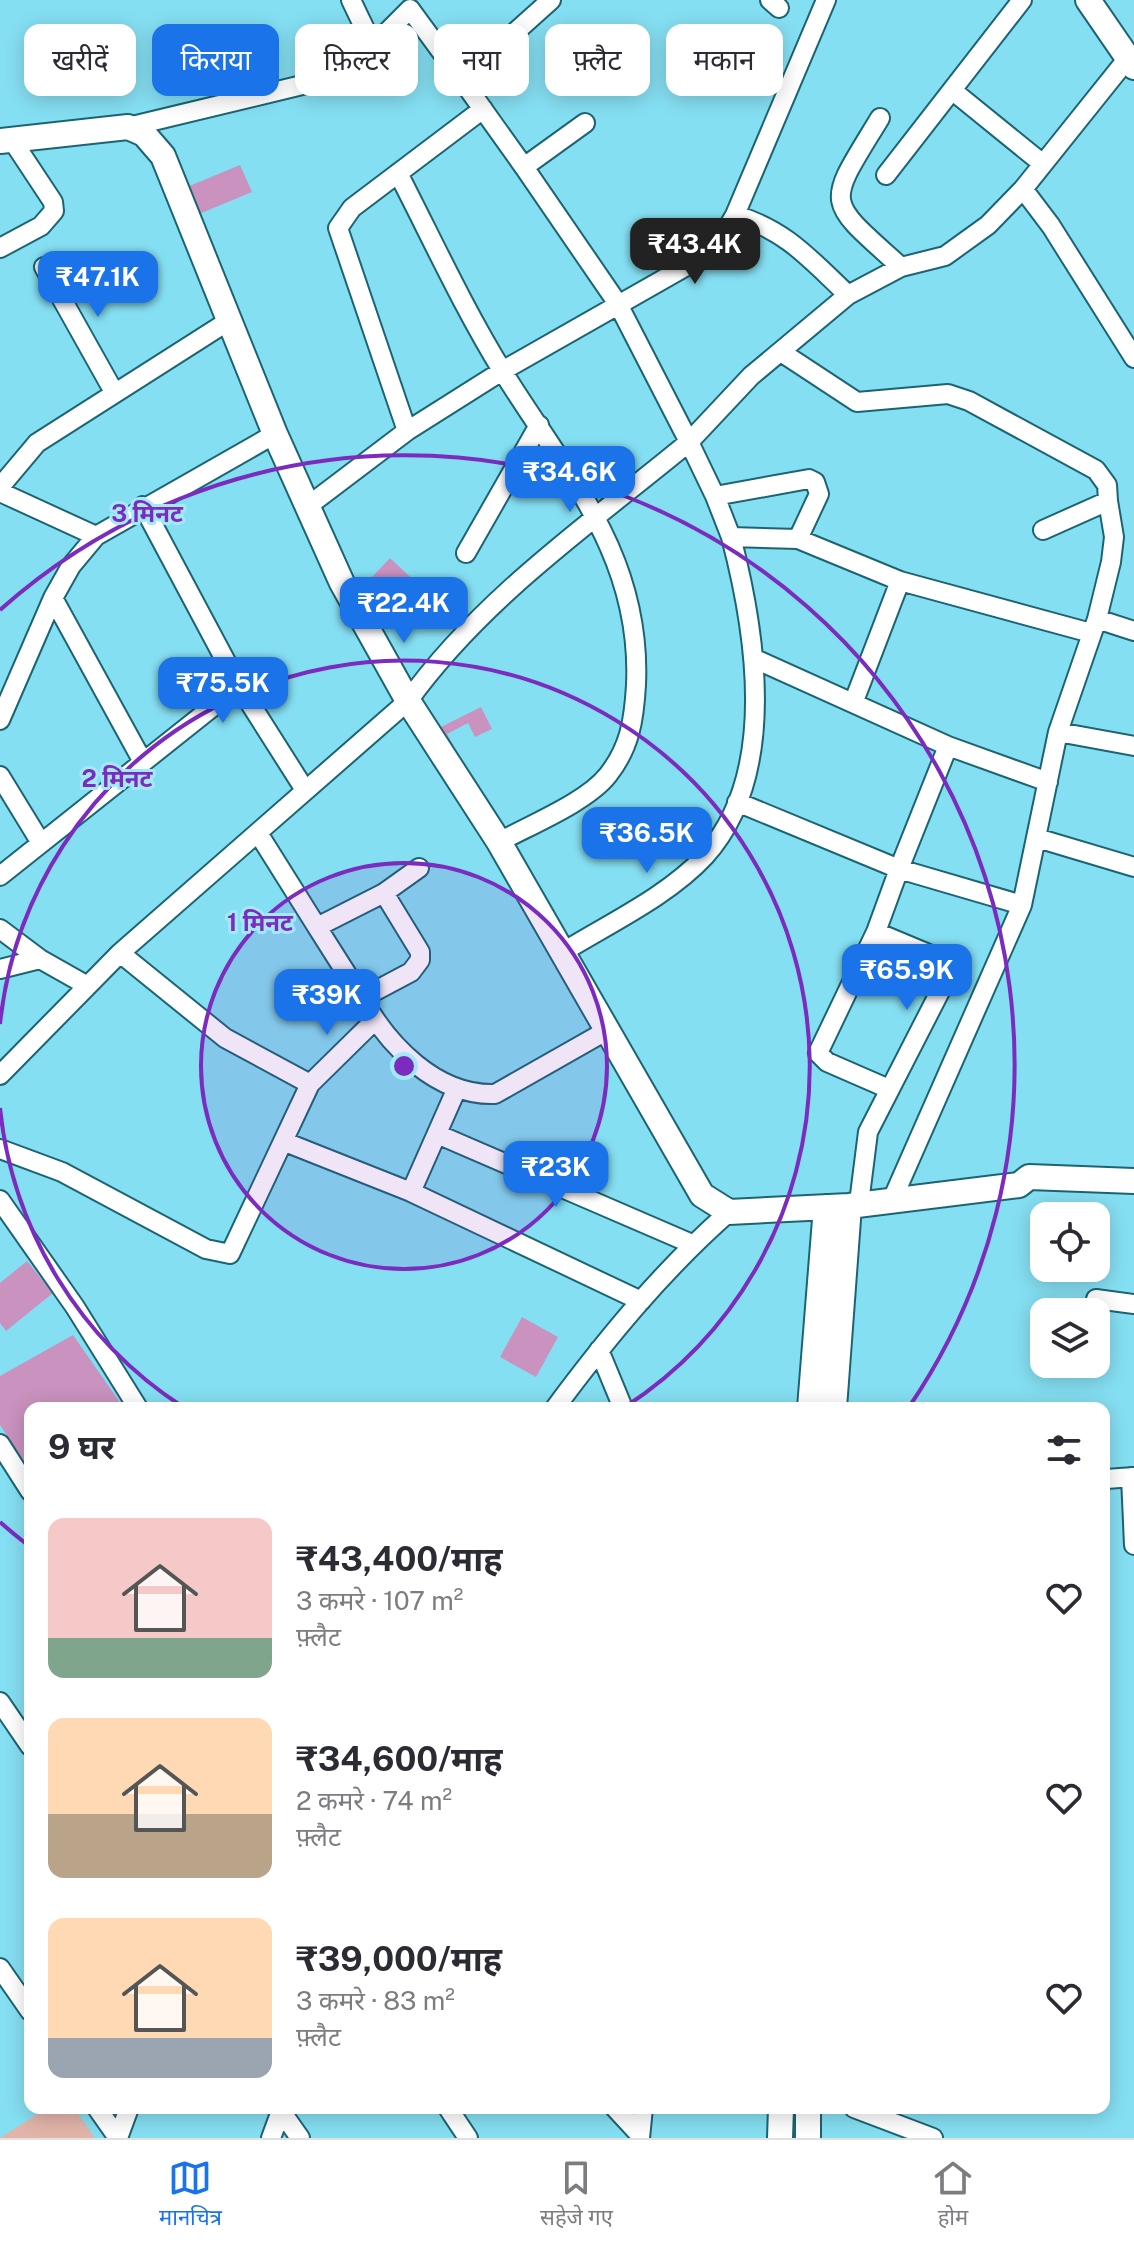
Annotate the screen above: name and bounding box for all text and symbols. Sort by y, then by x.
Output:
chip: खरीदें [24,24,136,96]
chip: किराया [152,24,279,96]
chip: फ़िल्टर [295,24,418,96]
chip: नया [434,24,529,96]
chip: फ़्लैट [545,24,650,96]
chip: मकान [666,24,783,96]
pin: ₹43.4K [630,218,760,286]
text: ₹43.4K [648,228,742,259]
pin: ₹47.1K [33,251,163,319]
text: ₹47.1K [56,261,140,292]
pin: ₹34.6K [505,446,635,514]
text: ₹34.6K [523,456,617,487]
text: 3 मिनट [111,499,184,527]
pin: ₹22.4K [339,577,469,645]
text: ₹22.4K [358,587,450,618]
pin: ₹75.5K [158,657,288,725]
text: ₹75.5K [176,667,270,698]
text: 2 मिनट [81,764,154,792]
pin: ₹36.5K [582,807,712,875]
text: ₹36.5K [600,817,694,848]
text: 1 मिनट [227,908,294,936]
pin: ₹65.9K [842,944,972,1012]
text: ₹65.9K [860,954,954,985]
pin: ₹39K [280,969,374,1037]
text: ₹39K [292,979,362,1010]
centre of rings [390,1052,418,1080]
pin: ₹23K [509,1141,603,1209]
text: ₹23K [521,1151,591,1182]
map controls [1030,1202,1110,1378]
button: locate [1030,1202,1110,1282]
button: layers [1030,1298,1110,1378]
text: 9 घर [48,1427,115,1467]
icon: filters [1042,1428,1086,1472]
text: ₹43,400/माह [296,1539,502,1579]
icon: home [112,1550,208,1646]
icon: heart [1042,1576,1086,1620]
text: 3 कमरे · 107 m² [296,1585,463,1616]
text: फ़्लैट [296,1621,341,1652]
text: ₹34,600/माह [296,1739,503,1779]
icon: home [112,1750,208,1846]
icon: heart [1042,1776,1086,1820]
text: 2 कमरे · 74 m² [296,1785,452,1816]
text: फ़्लैट [296,1821,341,1852]
text: ₹39,000/माह [296,1939,502,1979]
icon: home [112,1950,208,2046]
icon: heart [1042,1976,1086,2020]
text: 3 कमरे · 83 m² [296,1985,455,2016]
text: फ़्लैट [296,2021,341,2052]
tab: मानचित्र [159,2156,222,2234]
tab: सहेजे गए [540,2156,613,2234]
tab: होम [931,2156,975,2234]

